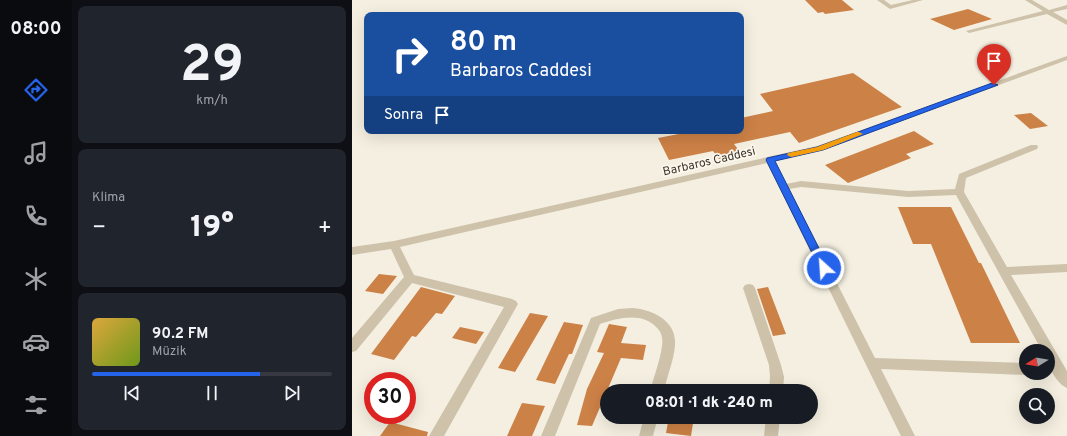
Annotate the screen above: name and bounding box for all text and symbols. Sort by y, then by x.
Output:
text: 08:00 [10,18,62,41]
text: 80 m [450,25,517,61]
icon: right [384,28,436,80]
text: 29 [180,34,244,100]
pin [977,44,1011,85]
icon: arrive [983,50,1005,72]
text: Barbaros Caddesi [450,60,592,83]
icon: directions [22,76,50,104]
text: km/h [196,93,228,109]
icon: arrive [431,104,453,126]
text: Sonra [384,106,423,125]
icon: music [22,139,50,167]
street label: Barbaros Caddesi [661,144,757,180]
text: Klima [92,190,125,206]
icon: phone [22,202,50,230]
text: 19° [190,210,234,247]
text: − [92,215,106,242]
text: + [318,215,332,242]
position arrow [803,247,845,289]
icon: climate [22,265,50,293]
text: 90.2 FM [152,325,208,344]
icon: car [22,328,50,356]
text: Müzik [152,344,187,360]
north arrow [1019,344,1055,380]
map controls [1019,344,1055,424]
speed limit sign: 30 [364,372,416,424]
icon: previous [121,382,143,404]
icon: pause [201,382,223,404]
icon: next [281,382,303,404]
button: search [1019,388,1055,424]
icon: filters [22,391,50,419]
text: 08:01 · 1 dk · 240 m [645,394,773,413]

